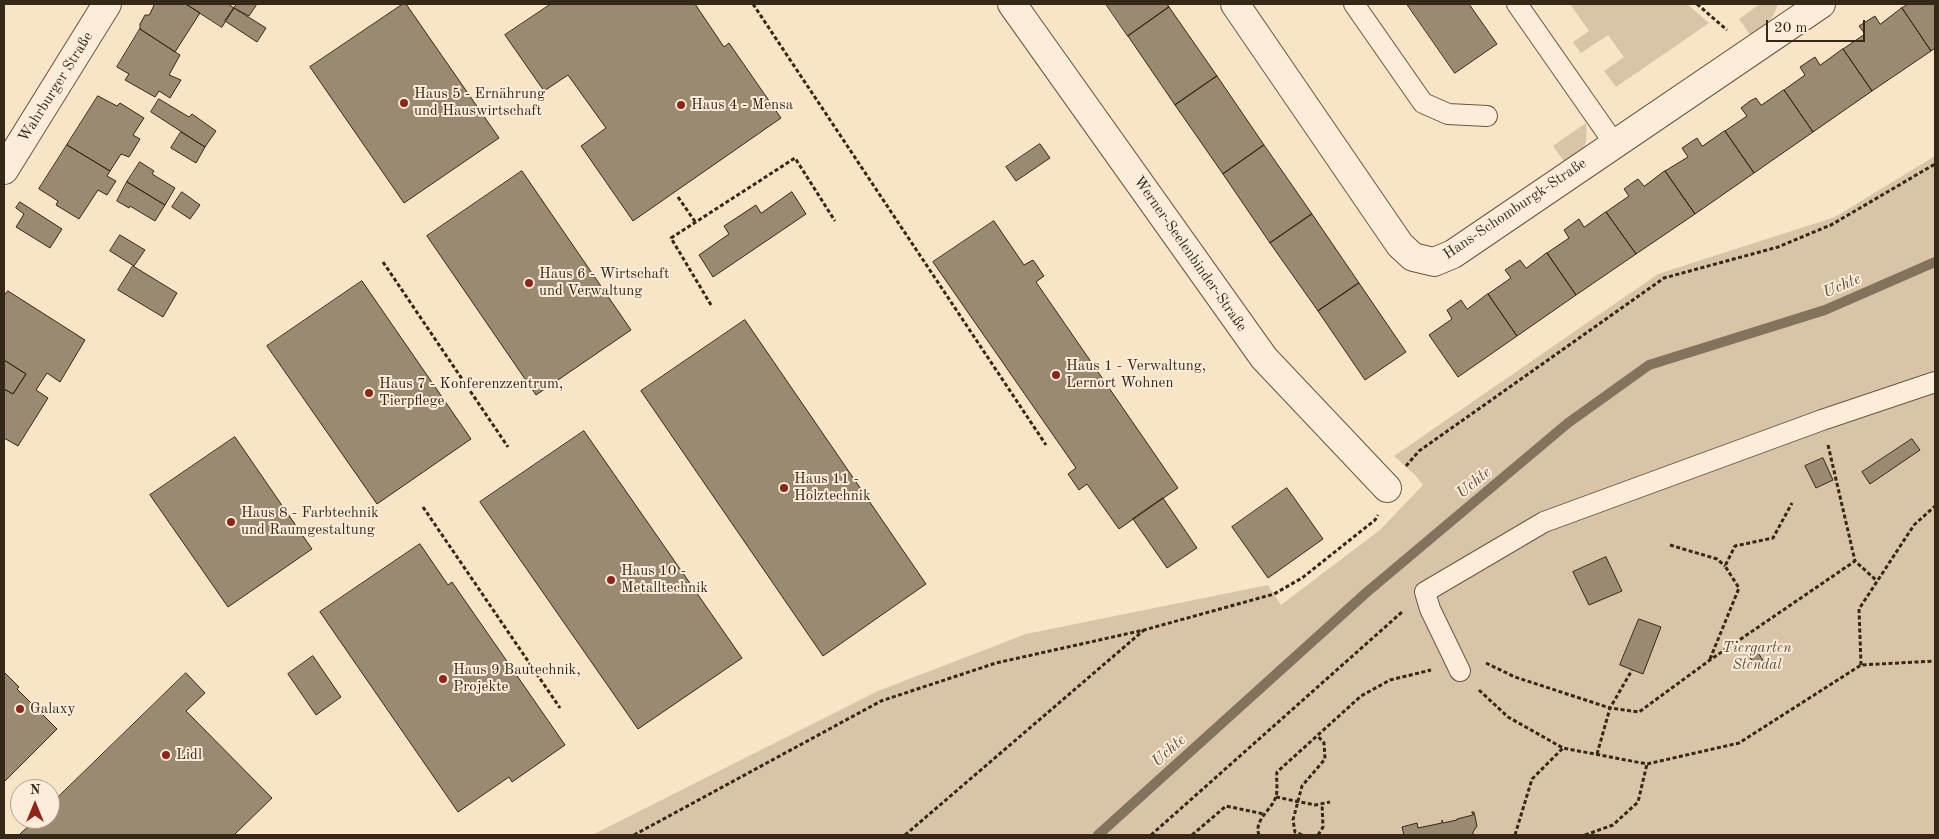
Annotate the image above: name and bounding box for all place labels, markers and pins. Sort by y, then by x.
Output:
place label: Haus 5 - Ernährung und Hauswirtschaft [414,85,545,120]
place label: Haus 4 - Mensa [691,96,793,114]
marker: Haus 5 - Ernährung und Hauswirtschaft [398,97,410,109]
marker: Haus 4 - Mensa [675,99,687,111]
place label: Haus 6 - Wirtschaft und Verwaltung [539,265,669,300]
marker: Haus 6 - Wirtschaft und Verwaltung [523,277,535,289]
place label: Haus 1 - Verwaltung, Lernort Wohnen [1066,357,1206,392]
marker: Haus 1 - Verwaltung, Lernort Wohnen [1050,369,1062,381]
place label: Haus 7 - Konferenzzentrum, Tierpflege [379,375,563,410]
marker: Haus 7 - Konferenzzentrum, Tierpflege [363,387,375,399]
place label: Haus 11 - Holztechnik [794,470,871,505]
marker: Haus 11 - Holztechnik [778,482,790,494]
place label: Haus 8 - Farbtechnik und Raumgestaltung [241,504,379,539]
marker: Haus 8 - Farbtechnik und Raumgestaltung [225,516,237,528]
place label: Haus 10 - Metalltechnik [621,562,708,597]
marker: Haus 10 - Metalltechnik [605,574,617,586]
place label: Haus 9 Bautechnik, Projekte [453,661,581,696]
marker: Haus 9 Bautechnik, Projekte [437,673,449,685]
place label: Galaxy [30,700,75,718]
marker: Galaxy [14,703,26,715]
place label: Lidl [176,746,202,764]
marker: Lidl [160,749,172,761]

